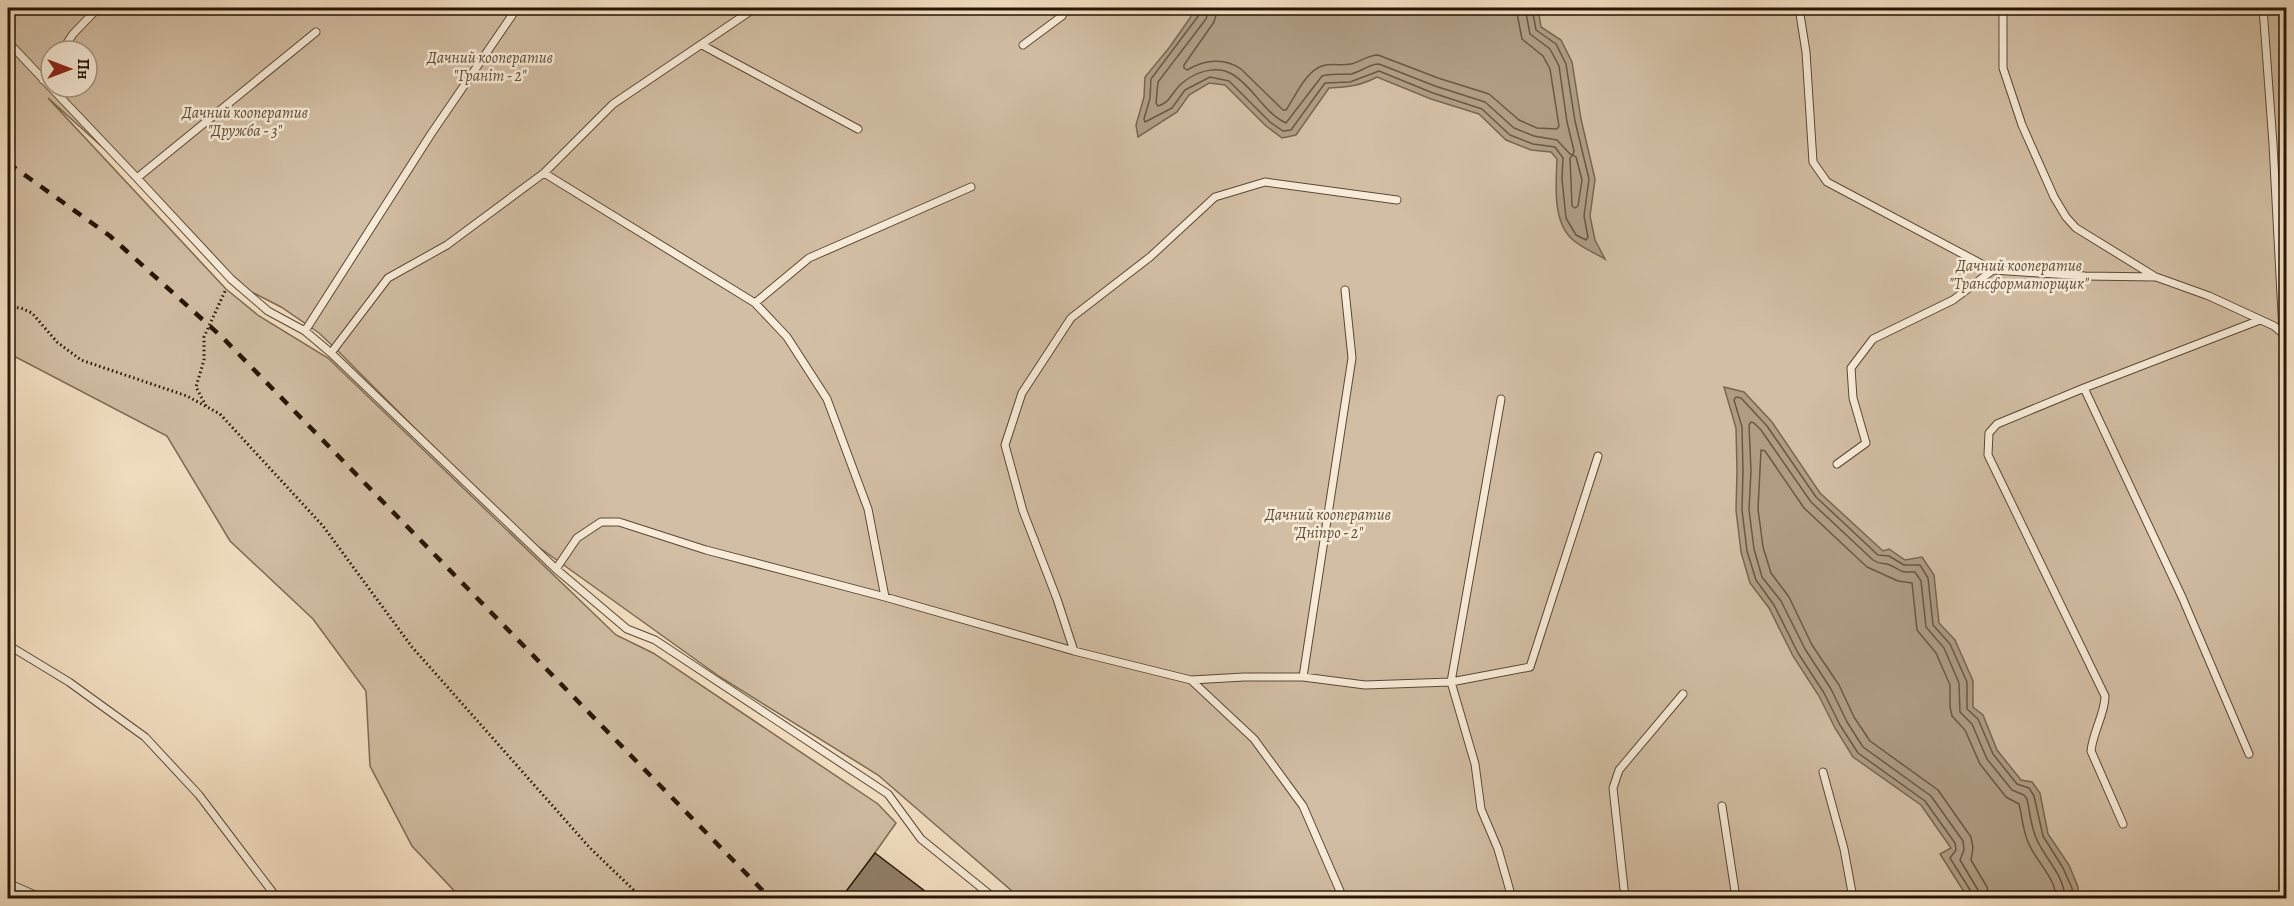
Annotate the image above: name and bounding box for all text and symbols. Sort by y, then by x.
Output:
north arrow [39,39,99,99]
park label: Дачний кооператив "Граніт - 2" [426,47,553,87]
text: Пн [72,59,94,79]
park label: Дачний кооператив "Дружба - 3" [181,102,308,142]
park label: Дачний кооператив "Трансформаторщик" [1949,255,2089,295]
park label: Дачний кооператив "Дніпро - 2" [1264,504,1391,544]

